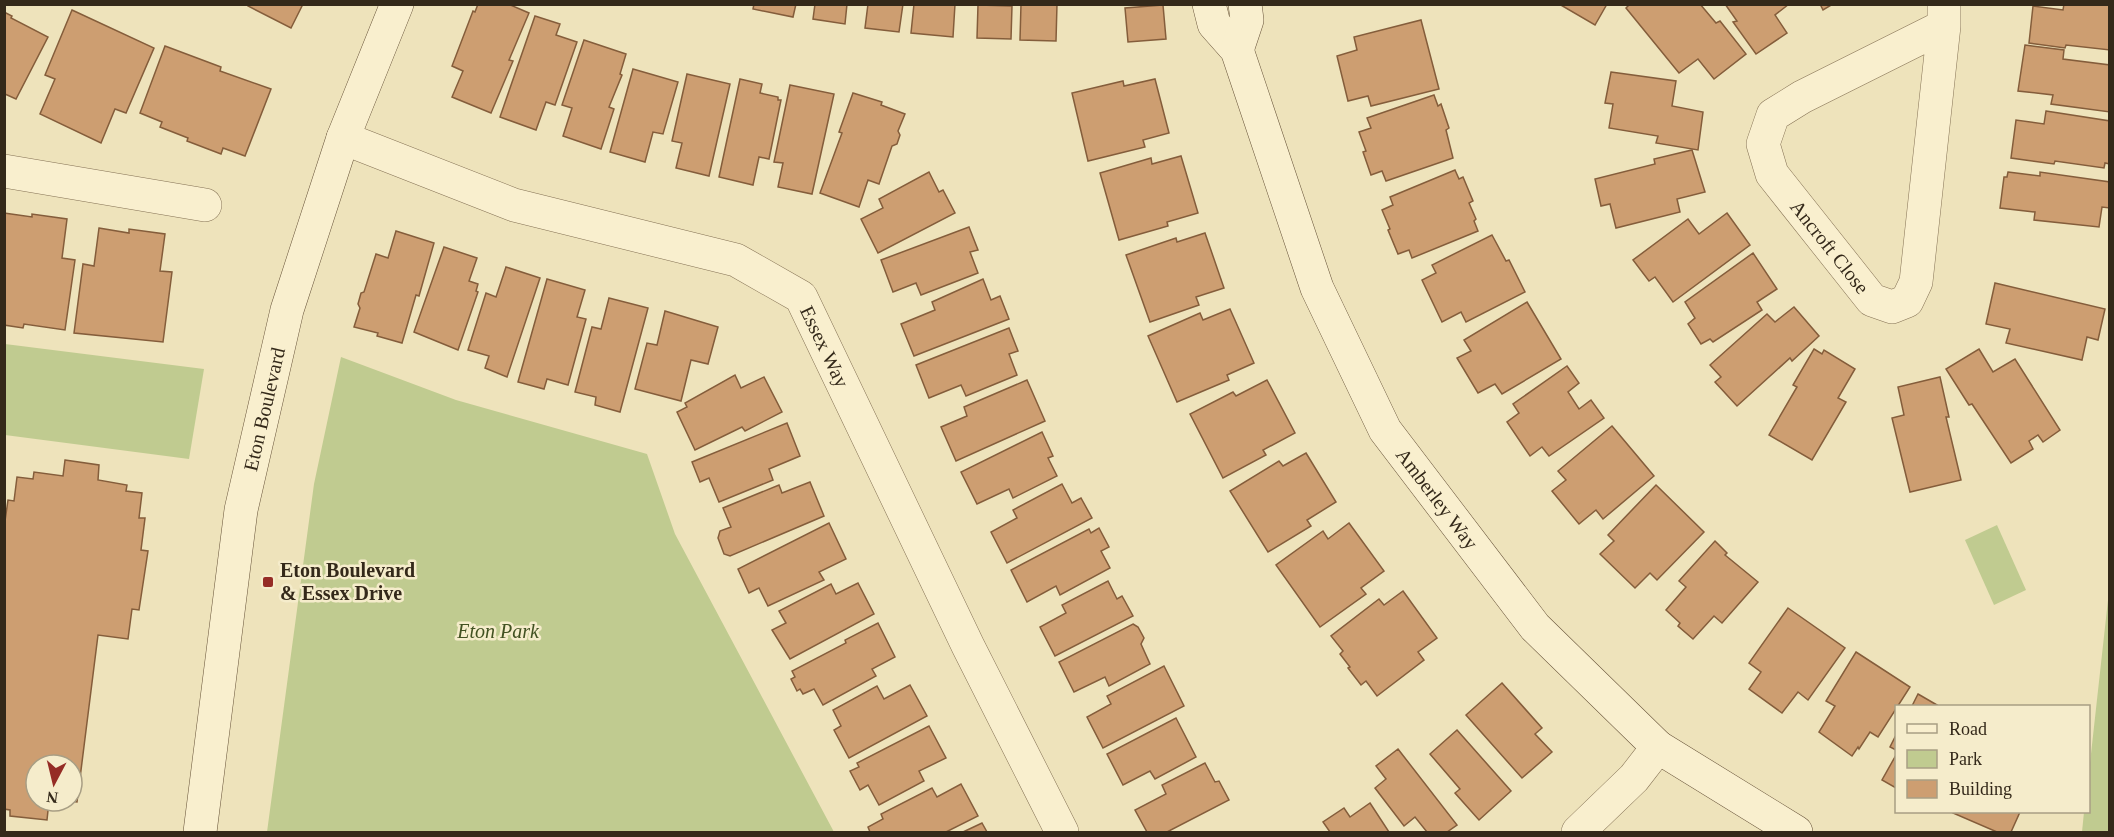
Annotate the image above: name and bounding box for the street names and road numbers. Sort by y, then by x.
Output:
street label: Ancroft Close [1786,196,1874,298]
street label: Essex Way [796,302,853,391]
street label: Eton Boulevard [239,345,289,473]
street label: Amberley Way [1392,444,1483,554]

